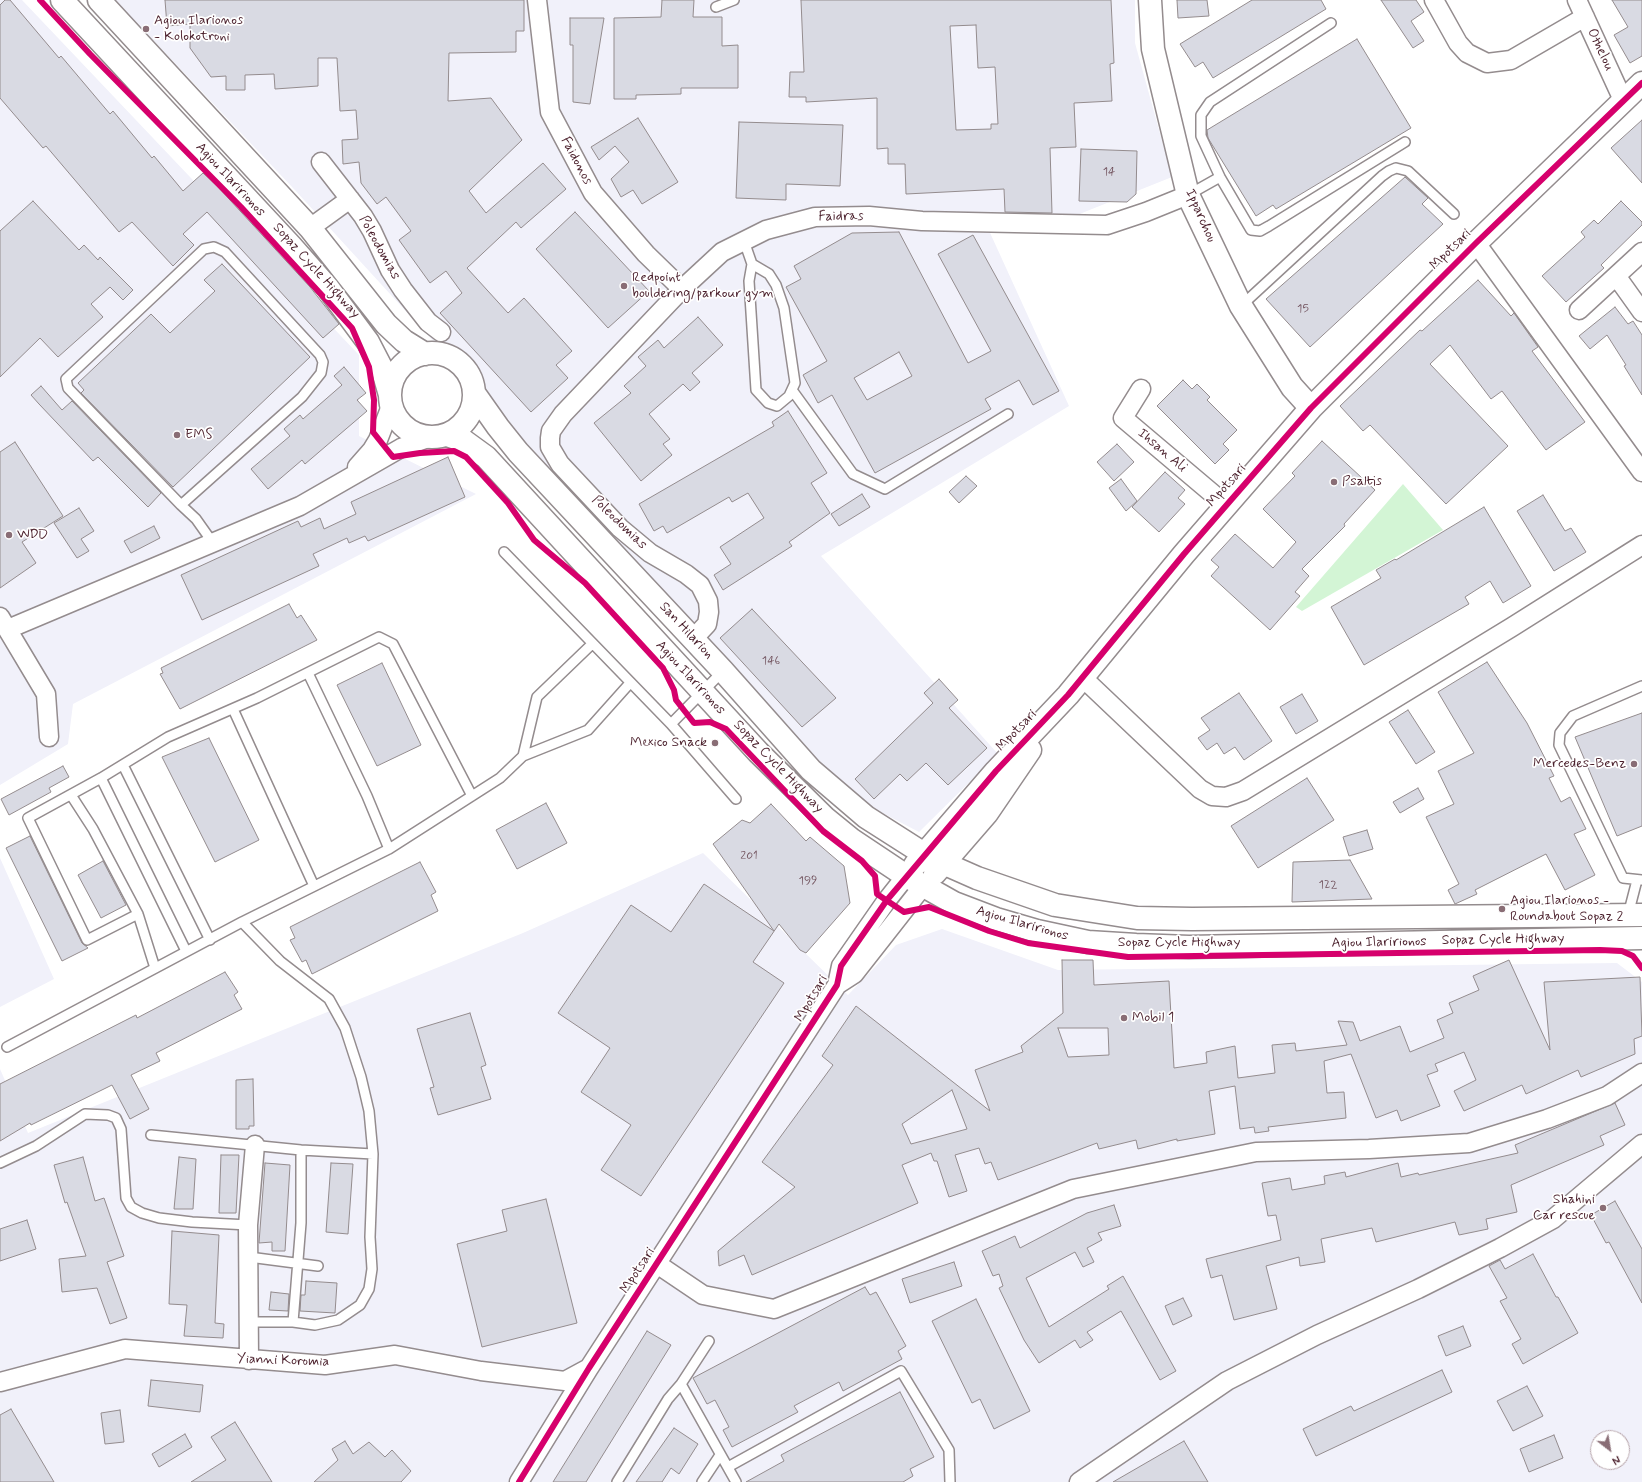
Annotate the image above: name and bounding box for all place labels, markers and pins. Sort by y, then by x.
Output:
place label: Agiou Ilarionos - Kolokotroni [154,13,243,46]
marker: Agiou Ilarionos - Kolokotroni [141,24,151,34]
place label: Redpoint bouldering/parkour gym [632,270,774,302]
marker: Redpoint bouldering/parkour gym [619,281,629,291]
place label: EMS [185,427,213,443]
marker: EMS [172,430,182,440]
place label: Psaltis [1342,474,1382,490]
marker: Psaltis [1329,477,1339,487]
place label: WDD [17,527,48,543]
marker: WDD [4,530,14,540]
place label: Mexico Snack [630,735,707,751]
marker: Mexico Snack [710,738,720,748]
place label: Mercedes-Benz [1533,756,1626,772]
marker: Mercedes-Benz [1629,759,1639,769]
place label: Agiou Ilarionos - Roundabout Sopaz 2 [1510,893,1623,926]
marker: Agiou Ilarionos - Roundabout Sopaz 2 [1497,904,1507,914]
place label: Mobil 1 [1132,1010,1174,1026]
marker: Mobil 1 [1119,1013,1129,1023]
place label: Shahini Car rescue [1533,1192,1595,1224]
marker: Shahini Car rescue [1598,1203,1608,1213]

